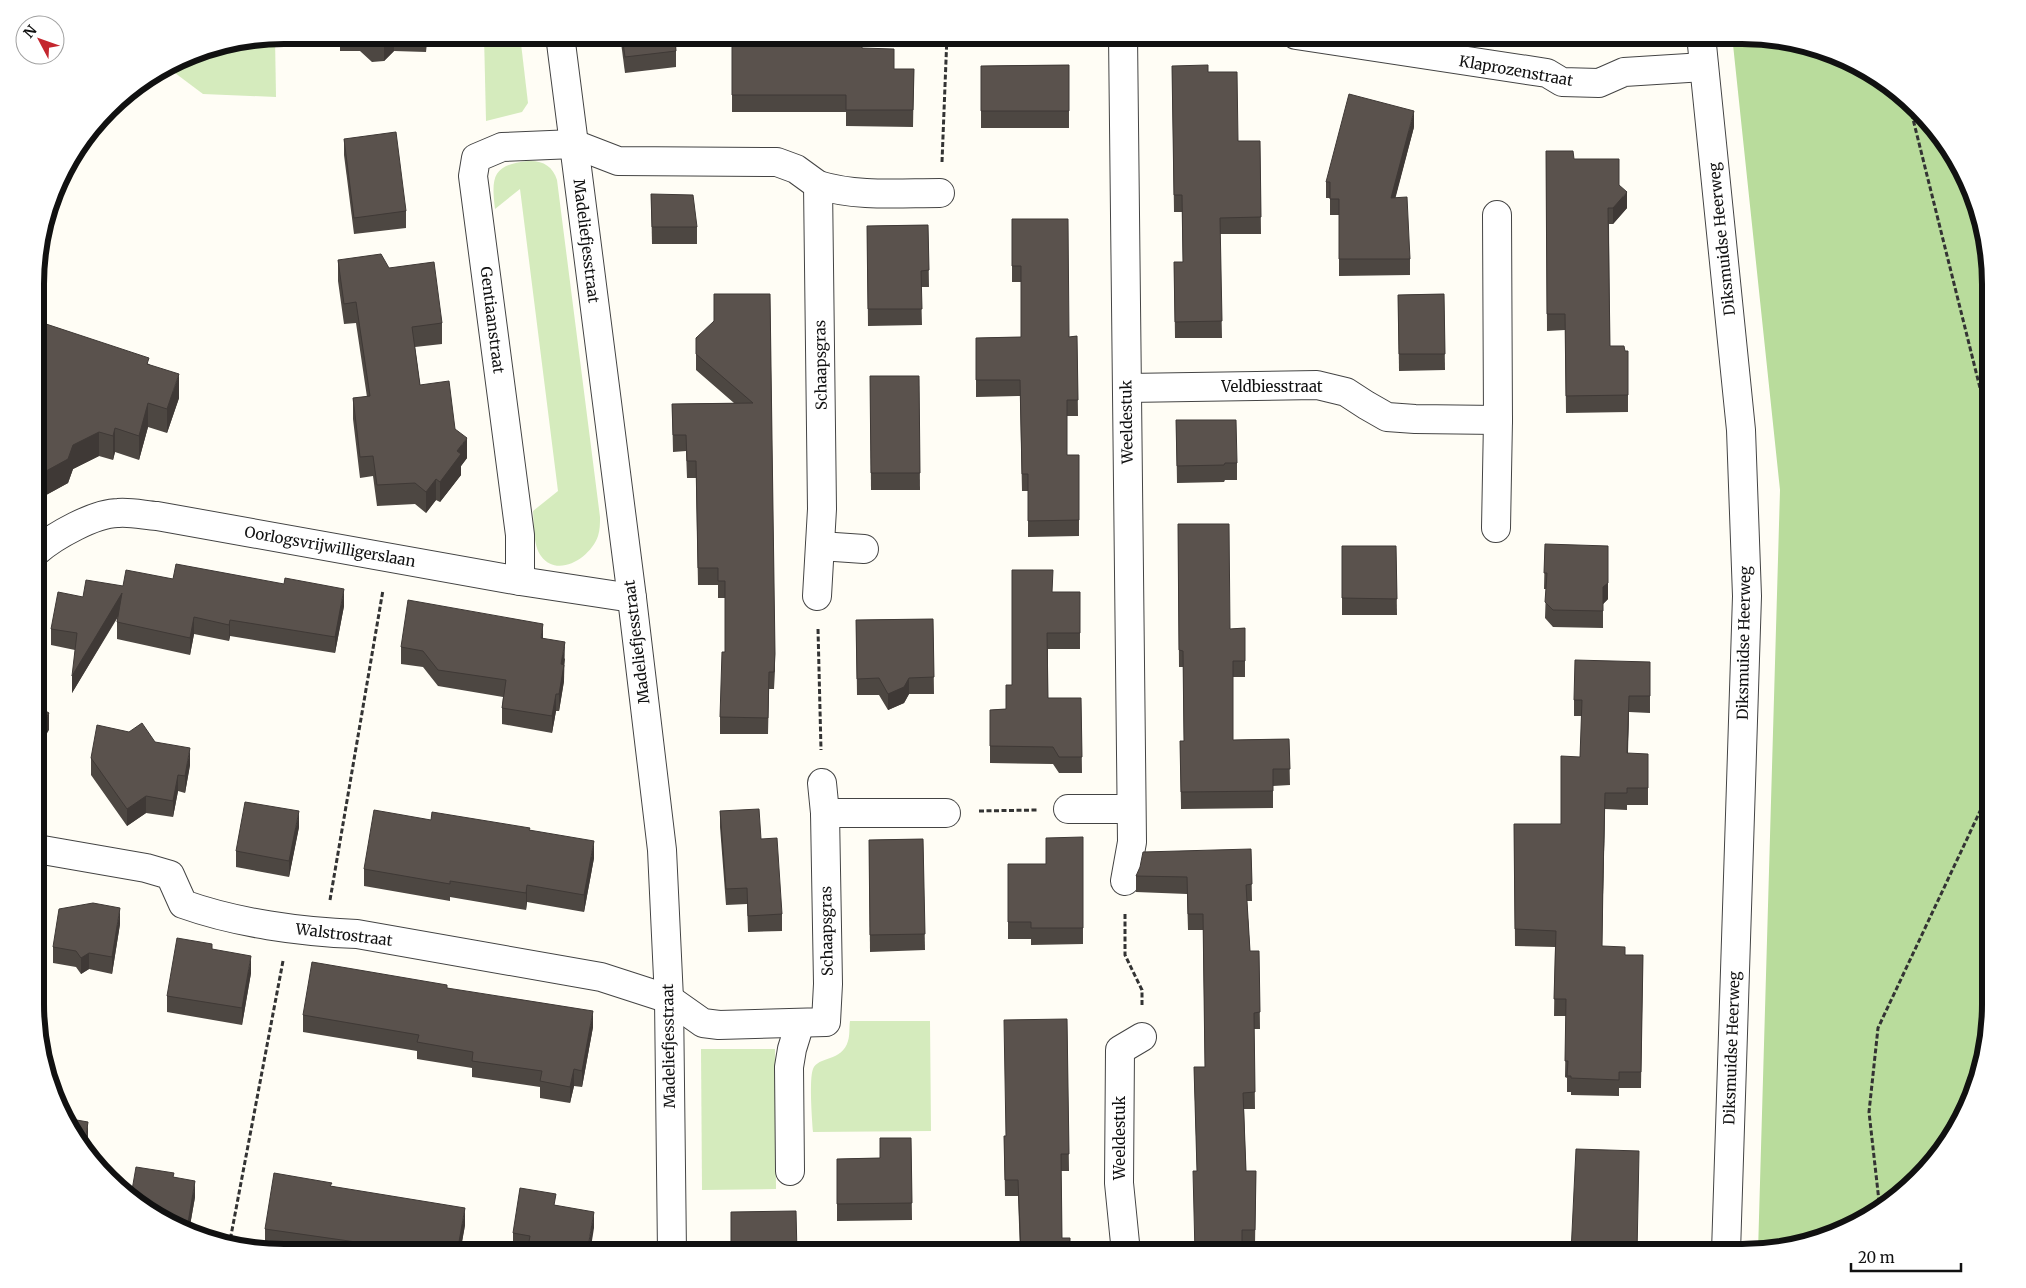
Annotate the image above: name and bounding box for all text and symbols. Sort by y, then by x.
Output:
north arrow [15,15,65,65]
text: N [20,21,41,42]
street label: Klaprozenstraat [1458,51,1575,90]
street label: Diksmuidse Heerweg [1704,162,1739,317]
street label: Madeliefjesstraat [569,178,604,304]
street label: Gentiaanstraat [477,265,508,375]
street label: Schaapsgras [810,320,831,410]
street label: Veldbiesstraat [1220,377,1323,396]
street label: Weeldestuk [1116,379,1137,465]
street label: Oorlogsvrijwilligerslaan [243,522,417,571]
street label: Diksmuidse Heerweg [1733,566,1754,720]
street label: Madeliefjesstraat [619,579,654,705]
street label: Schaapsgras [816,886,837,976]
street label: Walstrostraat [294,919,394,950]
street label: Diksmuidse Heerweg [1719,971,1744,1125]
street label: Madeliefjesstraat [658,983,679,1108]
street label: Weeldestuk [1110,1096,1129,1181]
scale bar [1851,1240,1961,1272]
text: 20 m [1858,1248,1895,1267]

